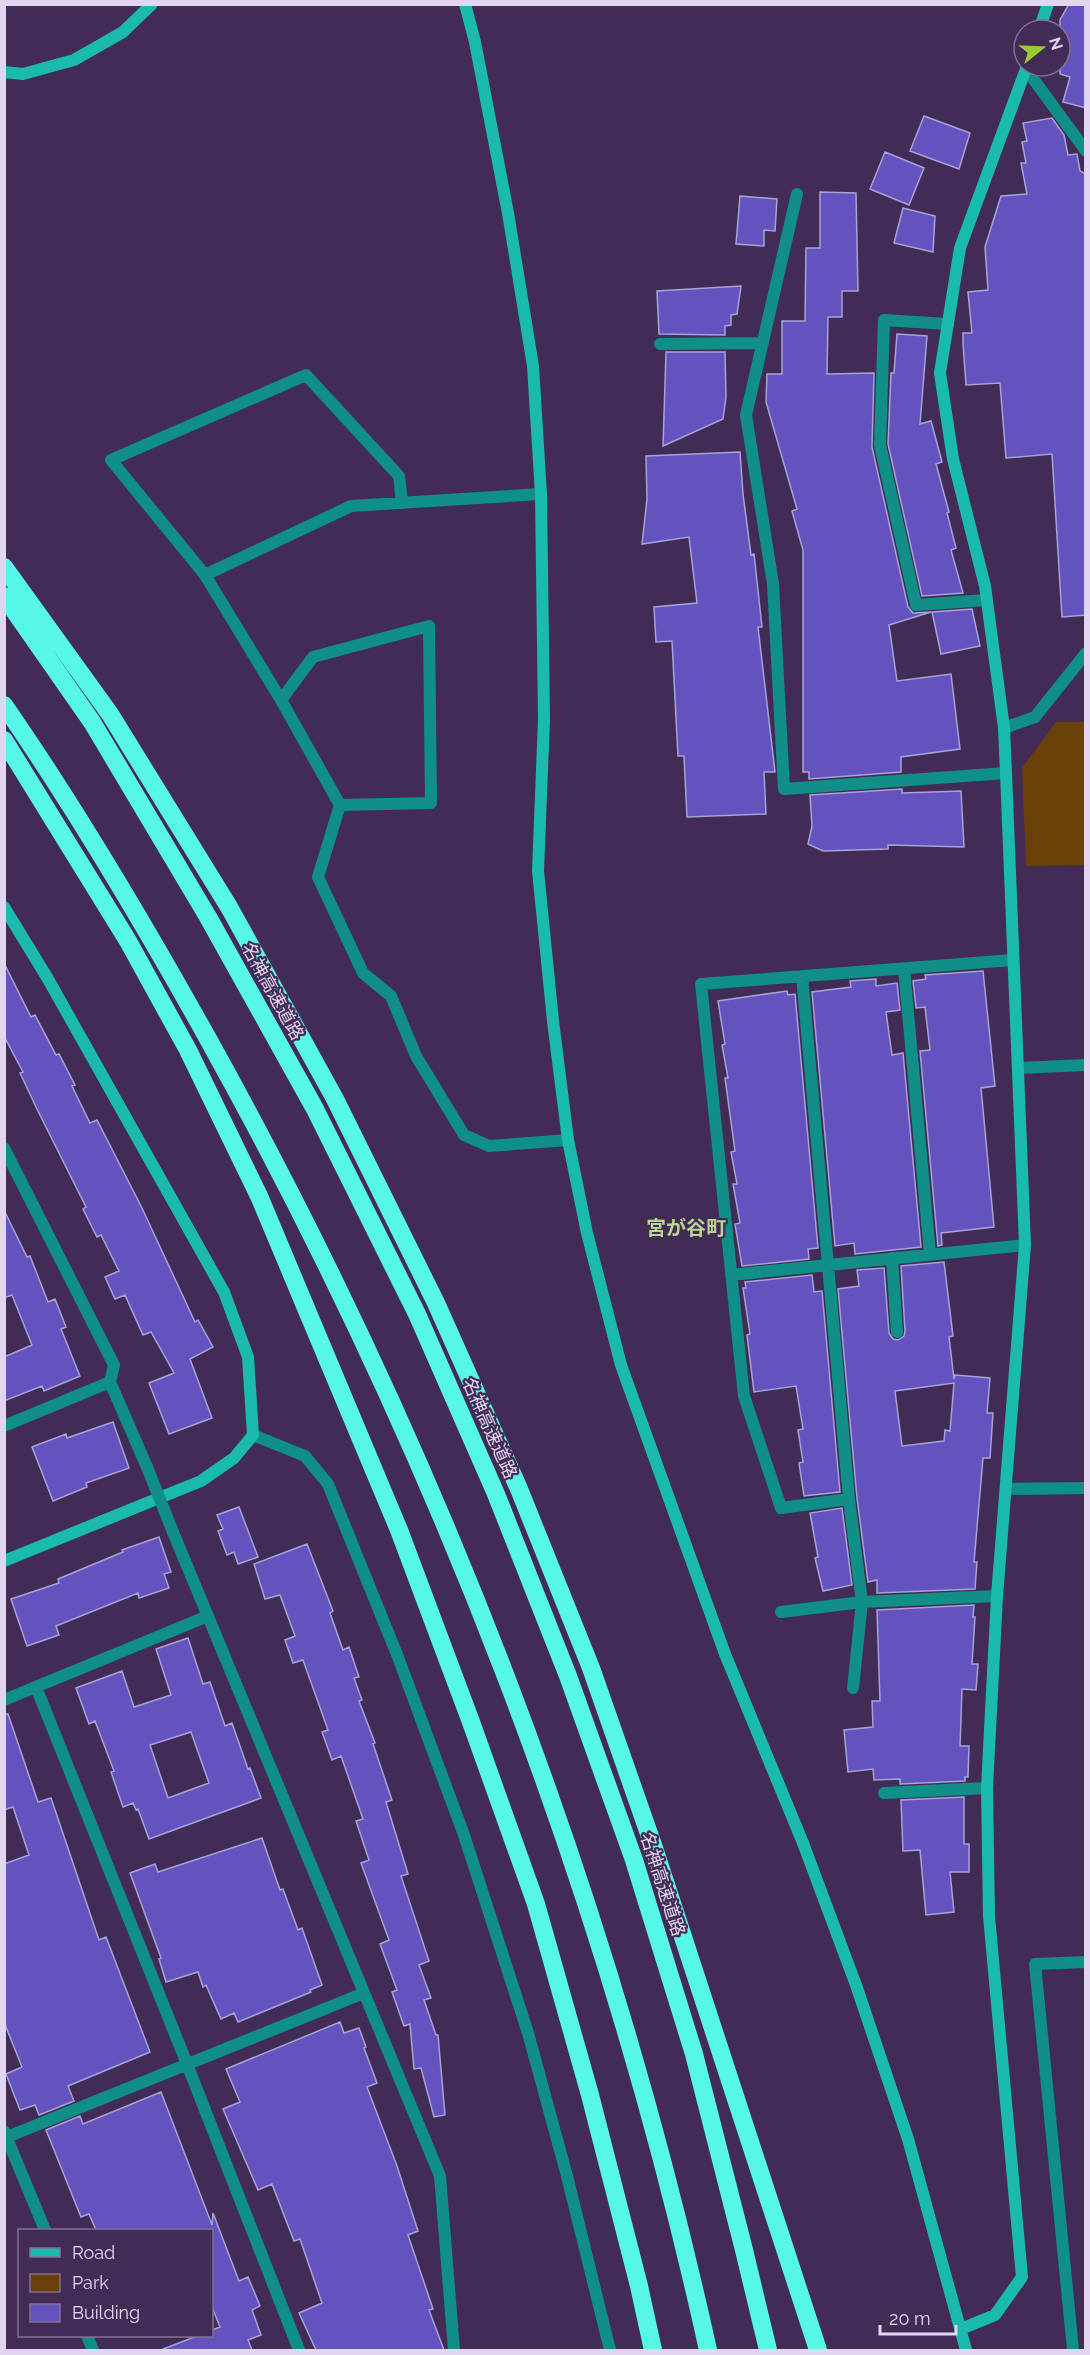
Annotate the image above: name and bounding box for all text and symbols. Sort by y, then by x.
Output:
north arrow [1012,18,1072,78]
text: N [1045,35,1067,52]
street label: 名神高速道路 [238,939,308,1043]
district label: 宮が谷町 [646,1216,726,1240]
street label: 名神高速道路 [458,1374,522,1482]
street label: 名神高速道路 [636,1829,690,1939]
legend [18,2229,213,2337]
text: Road [72,2242,115,2263]
text: Park [72,2272,109,2293]
scale bar [880,2298,956,2336]
text: Building [72,2302,140,2323]
text: 20 m [889,2308,931,2329]

